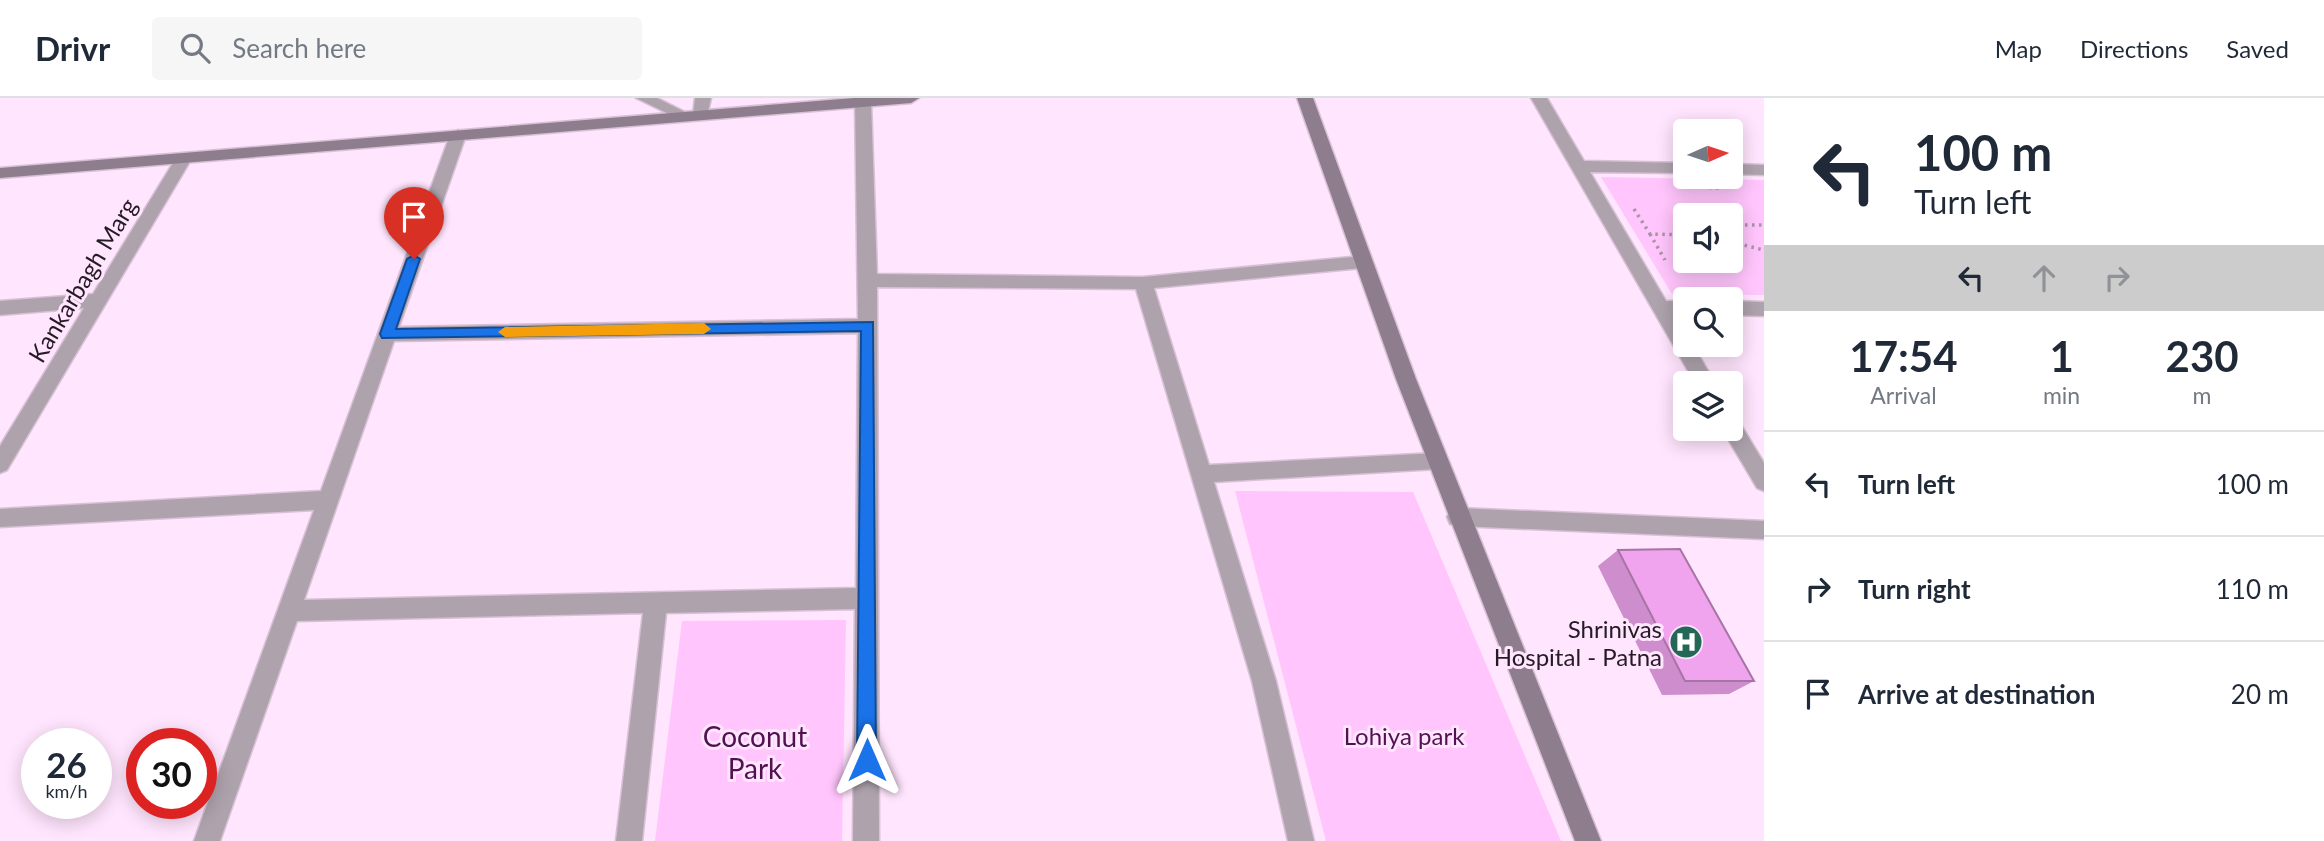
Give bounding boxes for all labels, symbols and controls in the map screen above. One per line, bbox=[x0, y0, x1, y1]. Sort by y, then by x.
search box bbox=[152, 17, 642, 80]
text: Drivr bbox=[35, 28, 110, 68]
icon: search bbox=[176, 29, 214, 67]
text: Search here bbox=[232, 32, 366, 64]
text: Map bbox=[1995, 34, 2042, 63]
text: Directions bbox=[2080, 34, 2188, 63]
text: Saved bbox=[2226, 34, 2289, 63]
north arrow bbox=[1673, 119, 1743, 189]
map controls bbox=[1673, 119, 1743, 441]
text: 100 m bbox=[1914, 123, 2052, 181]
icon: left bbox=[1799, 126, 1890, 217]
text: Turn left bbox=[1914, 182, 2031, 221]
pin bbox=[384, 187, 444, 259]
street label: Kankarbagh Marg bbox=[22, 193, 142, 367]
icon: arrive bbox=[395, 198, 433, 236]
button: sound bbox=[1673, 203, 1743, 273]
icon: left bbox=[1952, 259, 1990, 297]
icon: ahead bbox=[2025, 259, 2063, 297]
icon: right bbox=[2098, 259, 2136, 297]
button: search bbox=[1673, 287, 1743, 357]
text: 17:54 bbox=[1849, 331, 1958, 381]
text: 1 bbox=[2049, 331, 2074, 381]
text: 230 bbox=[2166, 331, 2239, 381]
button: layers bbox=[1673, 371, 1743, 441]
text: Arrival bbox=[1870, 381, 1937, 409]
text: min bbox=[2043, 381, 2080, 409]
text: m bbox=[2193, 381, 2212, 409]
icon: left bbox=[1799, 465, 1837, 503]
text: Turn left bbox=[1858, 468, 1955, 500]
text: 100 m bbox=[2216, 468, 2289, 500]
icon: right bbox=[1799, 570, 1837, 608]
text: Turn right bbox=[1858, 573, 1971, 605]
text: 110 m bbox=[2216, 573, 2289, 605]
place label: Shrinivas Hospital - Patna bbox=[1494, 614, 1662, 671]
hospital icon: Shrinivas Hospital - Patna bbox=[1667, 623, 1705, 661]
icon: arrive bbox=[1799, 675, 1837, 713]
text: Arrive at destination bbox=[1858, 678, 2095, 710]
text: 20 m bbox=[2231, 678, 2289, 710]
park label: Coconut Park bbox=[703, 719, 807, 785]
park label: Lohiya park bbox=[1344, 721, 1465, 750]
position arrow bbox=[830, 723, 904, 797]
speed limit sign: 30 bbox=[126, 728, 217, 819]
text: 26 bbox=[46, 743, 87, 785]
text: km/h bbox=[45, 780, 88, 802]

